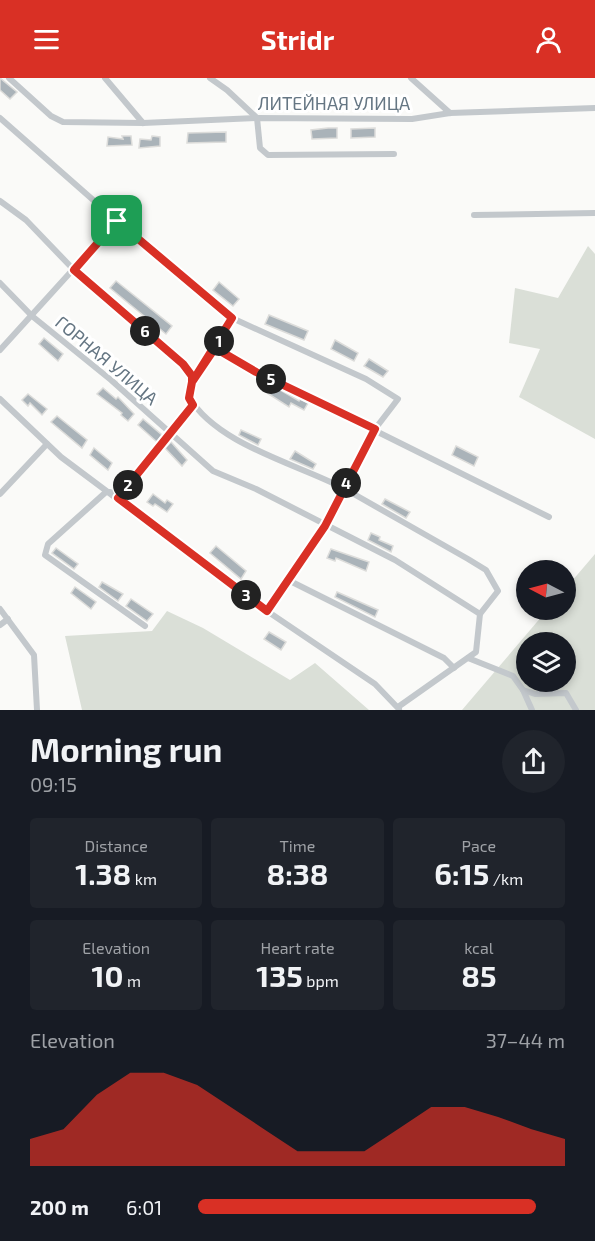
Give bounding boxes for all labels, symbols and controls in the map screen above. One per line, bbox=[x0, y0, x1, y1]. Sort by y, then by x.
icon: menu bbox=[30, 23, 63, 56]
text: Stridr bbox=[261, 23, 334, 55]
icon: person bbox=[532, 23, 565, 56]
street label: ЛИТЕЙНАЯ УЛИЦА bbox=[258, 92, 411, 114]
pin bbox=[91, 195, 142, 246]
icon: arrive bbox=[100, 204, 133, 237]
street label: ГОРНАЯ УЛИЦА bbox=[51, 311, 163, 410]
pin: 6 bbox=[130, 316, 160, 346]
text: 6 bbox=[140, 321, 150, 340]
pin: 1 bbox=[204, 326, 234, 356]
text: 1 bbox=[216, 331, 222, 350]
pin: 5 bbox=[256, 364, 286, 394]
text: 5 bbox=[267, 369, 275, 388]
pin: 4 bbox=[331, 468, 361, 498]
pin: 2 bbox=[113, 470, 143, 500]
text: 4 bbox=[341, 473, 351, 492]
text: 2 bbox=[123, 475, 133, 494]
north arrow bbox=[516, 560, 576, 620]
map controls bbox=[516, 560, 576, 692]
pin: 3 bbox=[231, 580, 261, 610]
text: 3 bbox=[241, 585, 251, 604]
button: layers bbox=[516, 632, 576, 692]
text: Morning run bbox=[30, 729, 222, 769]
button: share bbox=[502, 730, 565, 793]
text: 09:15 bbox=[30, 772, 77, 796]
text: Distance bbox=[85, 836, 148, 855]
text: Time bbox=[280, 836, 315, 855]
text: Pace bbox=[462, 836, 496, 855]
text: 1.38 bbox=[75, 855, 131, 891]
text: 8:38 bbox=[266, 855, 329, 891]
text: 6:15 bbox=[434, 855, 489, 891]
text: km bbox=[131, 869, 157, 888]
text: /km bbox=[489, 869, 523, 888]
text: Elevation bbox=[82, 938, 150, 957]
text: Heart rate bbox=[260, 938, 335, 957]
text: kcal bbox=[464, 938, 493, 957]
text: 10 bbox=[91, 957, 123, 993]
text: 135 bbox=[256, 957, 303, 993]
text: 85 bbox=[461, 957, 496, 993]
text: m bbox=[123, 971, 141, 990]
text: bpm bbox=[303, 971, 339, 990]
text: Elevation bbox=[30, 1028, 115, 1052]
text: 37–44 m bbox=[486, 1028, 565, 1052]
text: 200 m bbox=[30, 1195, 89, 1219]
text: 6:01 bbox=[126, 1195, 162, 1219]

